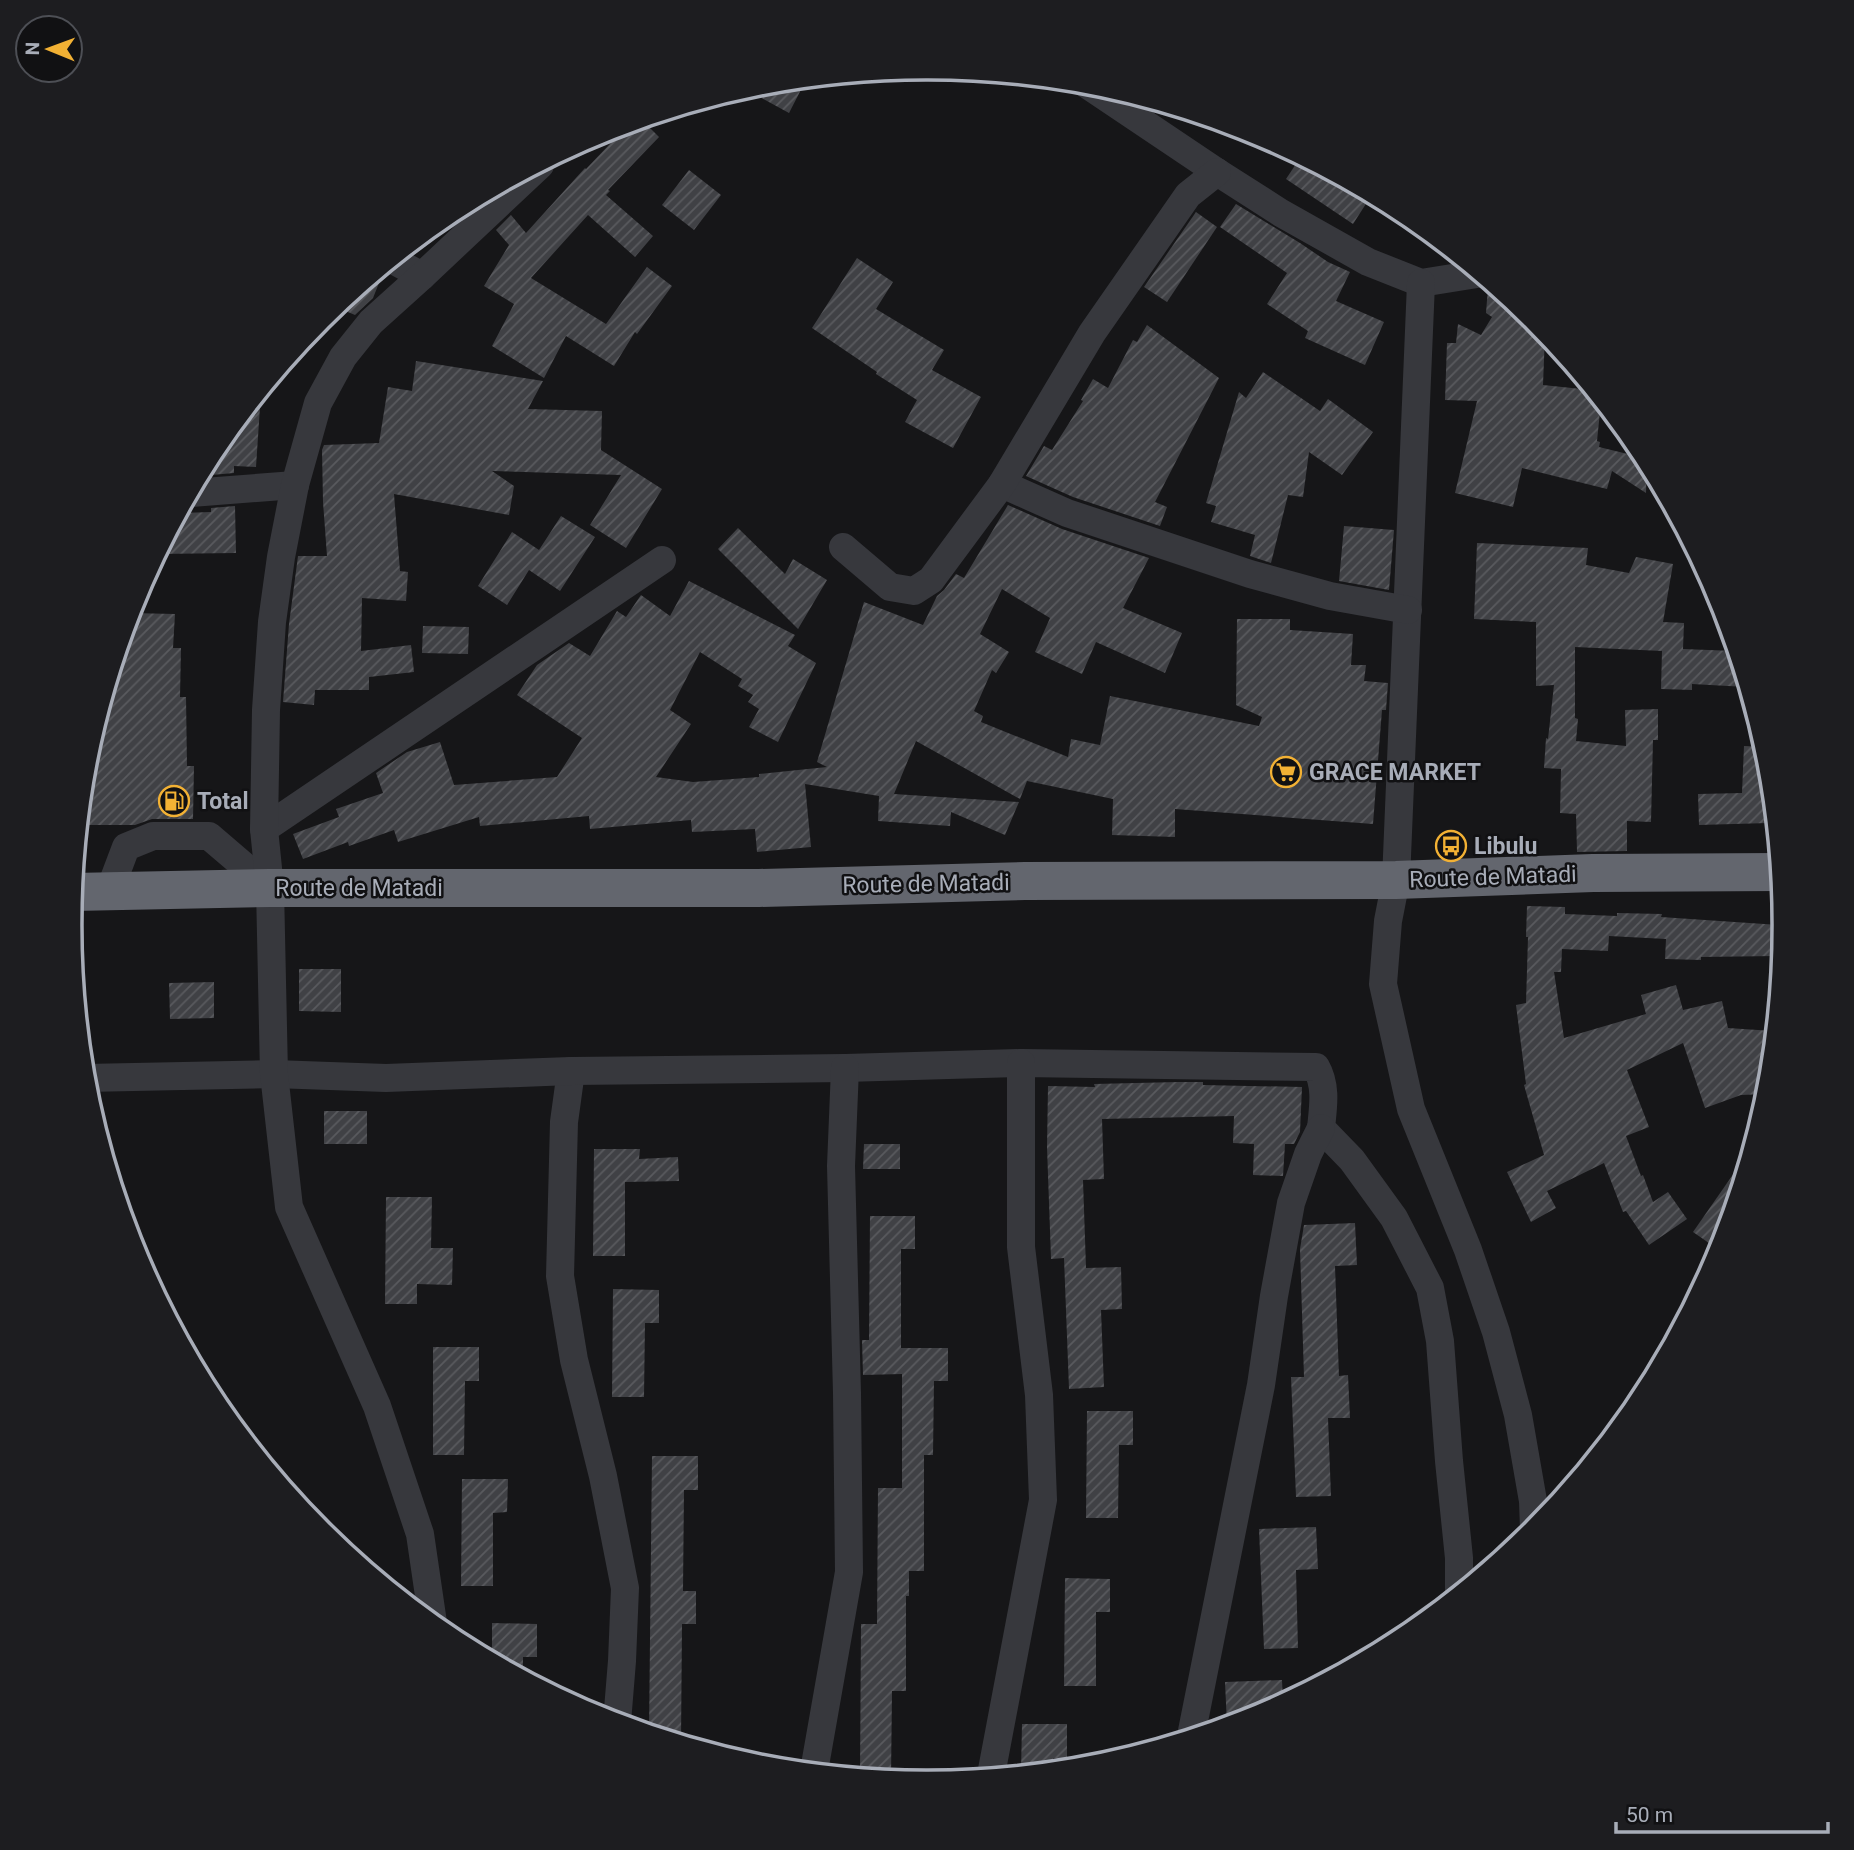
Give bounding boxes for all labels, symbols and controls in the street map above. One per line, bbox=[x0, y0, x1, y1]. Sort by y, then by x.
north arrow bbox=[14, 14, 84, 84]
text: N bbox=[21, 42, 44, 56]
supermarket icon: GRACE MARKET bbox=[1269, 755, 1303, 789]
place label: GRACE MARKET bbox=[1309, 759, 1481, 786]
fuel station icon: Total bbox=[157, 784, 191, 818]
place label: Total bbox=[197, 788, 248, 815]
bus stop icon: Libulu bbox=[1434, 829, 1468, 863]
place label: Libulu bbox=[1474, 833, 1537, 860]
street label: Route de Matadi bbox=[1409, 861, 1577, 893]
street label: Route de Matadi bbox=[842, 869, 1010, 899]
street label: Route de Matadi bbox=[275, 875, 443, 902]
scale bar bbox=[1616, 1790, 1828, 1834]
text: 50 m bbox=[1626, 1803, 1673, 1827]

